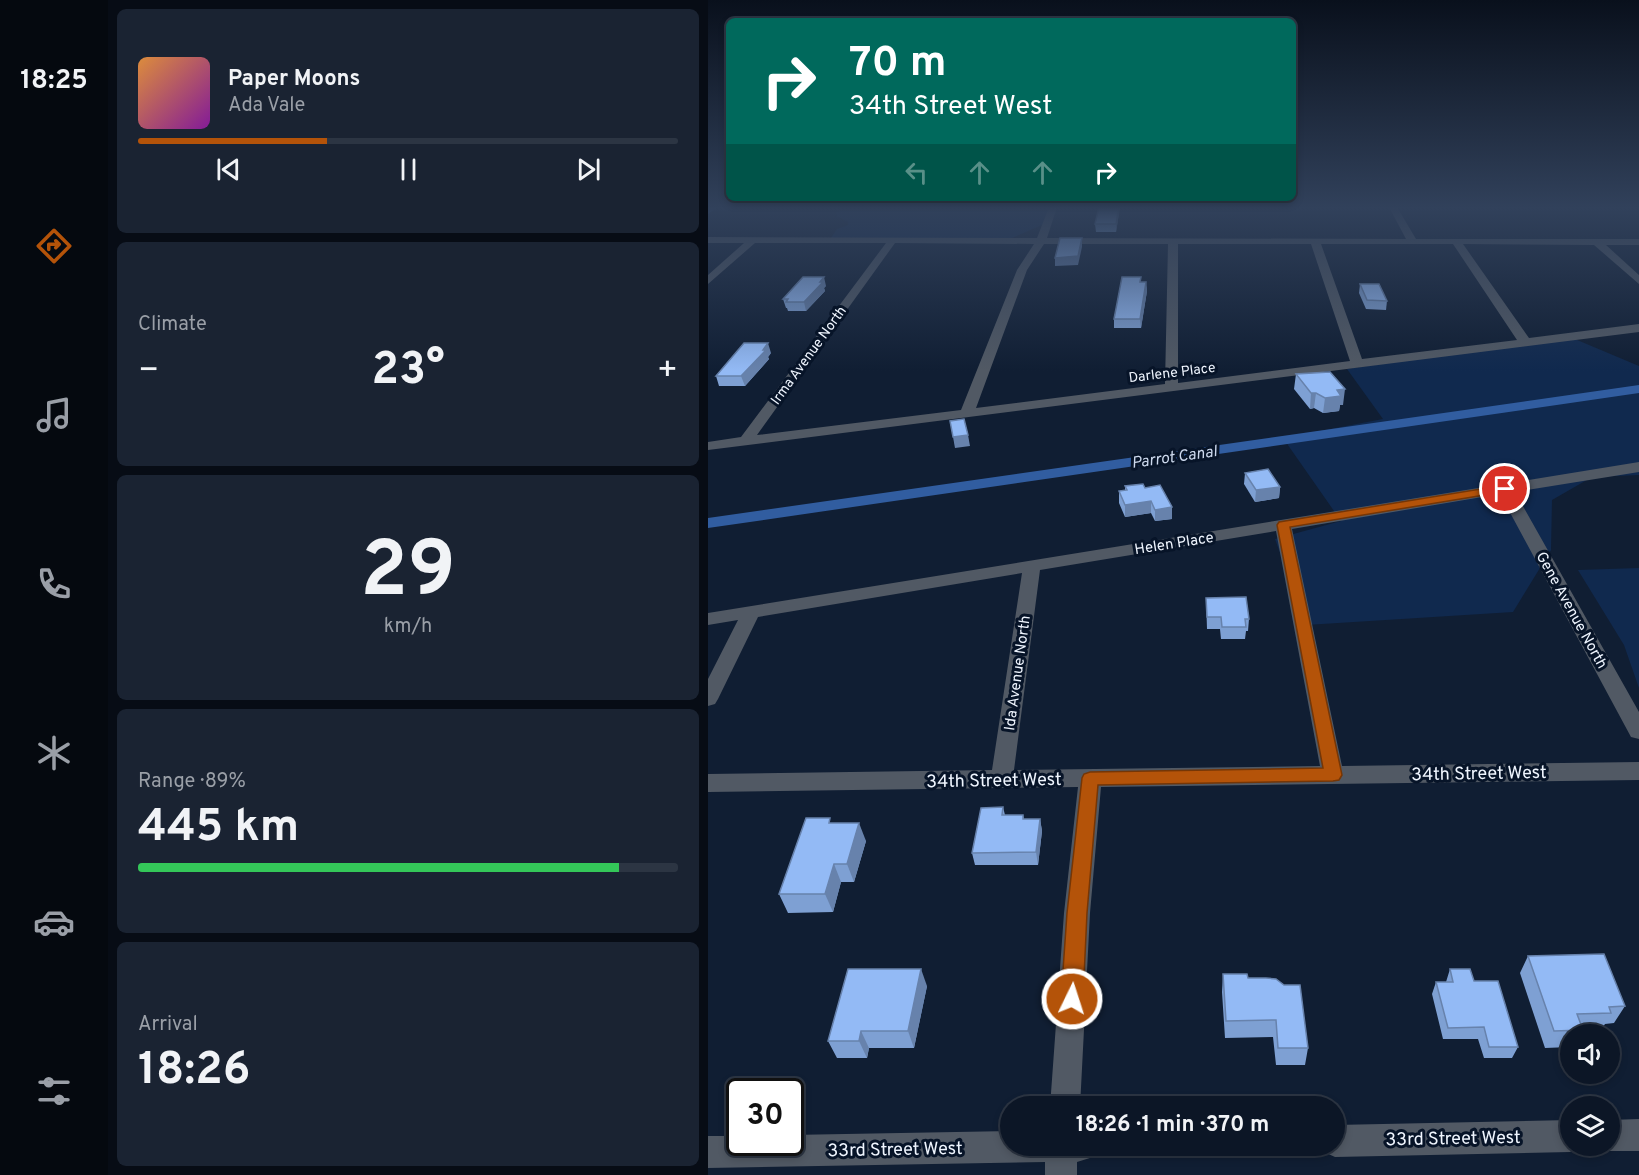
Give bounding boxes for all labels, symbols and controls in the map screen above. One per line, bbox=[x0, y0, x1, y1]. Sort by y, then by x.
text: 70 m bbox=[849, 38, 947, 91]
icon: right bbox=[750, 42, 828, 120]
text: 18:25 bbox=[20, 64, 88, 98]
text: Paper Moons bbox=[228, 66, 360, 93]
text: 34th Street West bbox=[849, 90, 1052, 124]
text: Ada Vale bbox=[228, 93, 305, 119]
icon: previous bbox=[212, 153, 245, 186]
icon: pause bbox=[392, 153, 425, 186]
icon: next bbox=[572, 153, 605, 186]
icon: left bbox=[900, 156, 933, 189]
icon: ahead bbox=[963, 156, 996, 189]
icon: ahead bbox=[1026, 156, 1059, 189]
icon: right bbox=[1089, 156, 1122, 189]
icon: directions bbox=[33, 225, 75, 267]
street label: Irma Avenue North bbox=[768, 303, 851, 408]
text: Climate bbox=[138, 312, 207, 338]
text: 23° bbox=[371, 343, 445, 400]
text: − bbox=[138, 351, 159, 393]
text: + bbox=[657, 351, 678, 393]
street label: Darlene Place bbox=[1128, 360, 1216, 387]
icon: music bbox=[33, 394, 75, 436]
water label: Parrot Canal bbox=[1130, 442, 1219, 474]
pin bbox=[1479, 463, 1530, 514]
icon: arrive bbox=[1488, 472, 1521, 505]
text: 29 bbox=[360, 525, 456, 624]
street label: Helen Place bbox=[1133, 529, 1215, 560]
street label: Gene Avenue North bbox=[1531, 549, 1611, 672]
icon: phone bbox=[33, 563, 75, 605]
text: km/h bbox=[384, 614, 432, 640]
street label: Ida Avenue North bbox=[1001, 614, 1036, 732]
icon: climate bbox=[33, 732, 75, 774]
street label: 34th Street West bbox=[1411, 762, 1547, 787]
text: Range · 89% bbox=[138, 769, 246, 795]
street label: 34th Street West bbox=[926, 769, 1062, 794]
text: 445 km bbox=[138, 800, 299, 857]
icon: car bbox=[33, 901, 75, 943]
position arrow bbox=[1040, 967, 1104, 1031]
text: Arrival bbox=[138, 1012, 198, 1038]
map controls bbox=[1560, 1024, 1620, 1156]
button: sound bbox=[1560, 1024, 1620, 1084]
text: 18:26 bbox=[138, 1043, 250, 1100]
icon: filters bbox=[33, 1070, 75, 1112]
speed limit sign: 30 bbox=[726, 1078, 804, 1156]
button: layers bbox=[1560, 1096, 1620, 1156]
text: 18:26 · 1 min · 370 m bbox=[1076, 1112, 1269, 1139]
street label: 33rd Street West bbox=[1385, 1127, 1521, 1152]
street label: 33rd Street West bbox=[827, 1138, 963, 1163]

